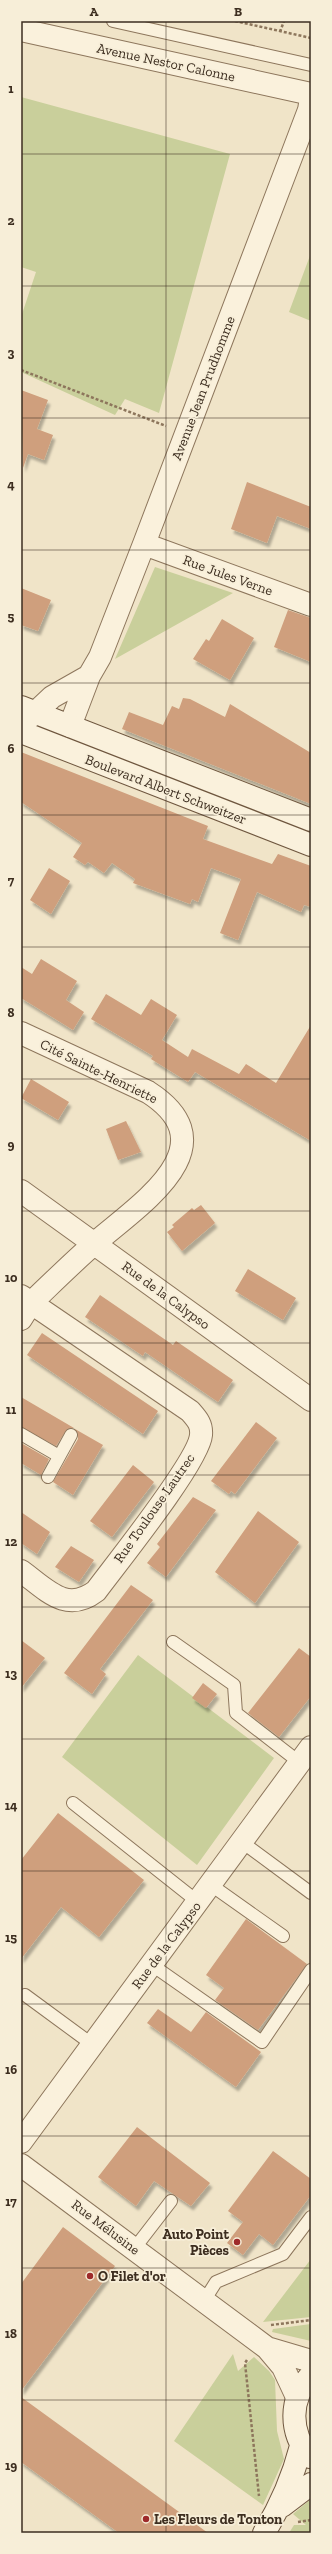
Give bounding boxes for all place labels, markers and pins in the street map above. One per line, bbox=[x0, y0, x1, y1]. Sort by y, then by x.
place label: Auto Point Pièces bbox=[162, 2226, 230, 2259]
marker: Auto Point Pièces bbox=[232, 2237, 242, 2247]
place label: O Filet d'or bbox=[98, 2268, 166, 2285]
marker: O Filet d'or bbox=[85, 2271, 95, 2281]
place label: Les Fleurs de Tonton bbox=[154, 2511, 283, 2528]
marker: Les Fleurs de Tonton bbox=[141, 2514, 151, 2524]

